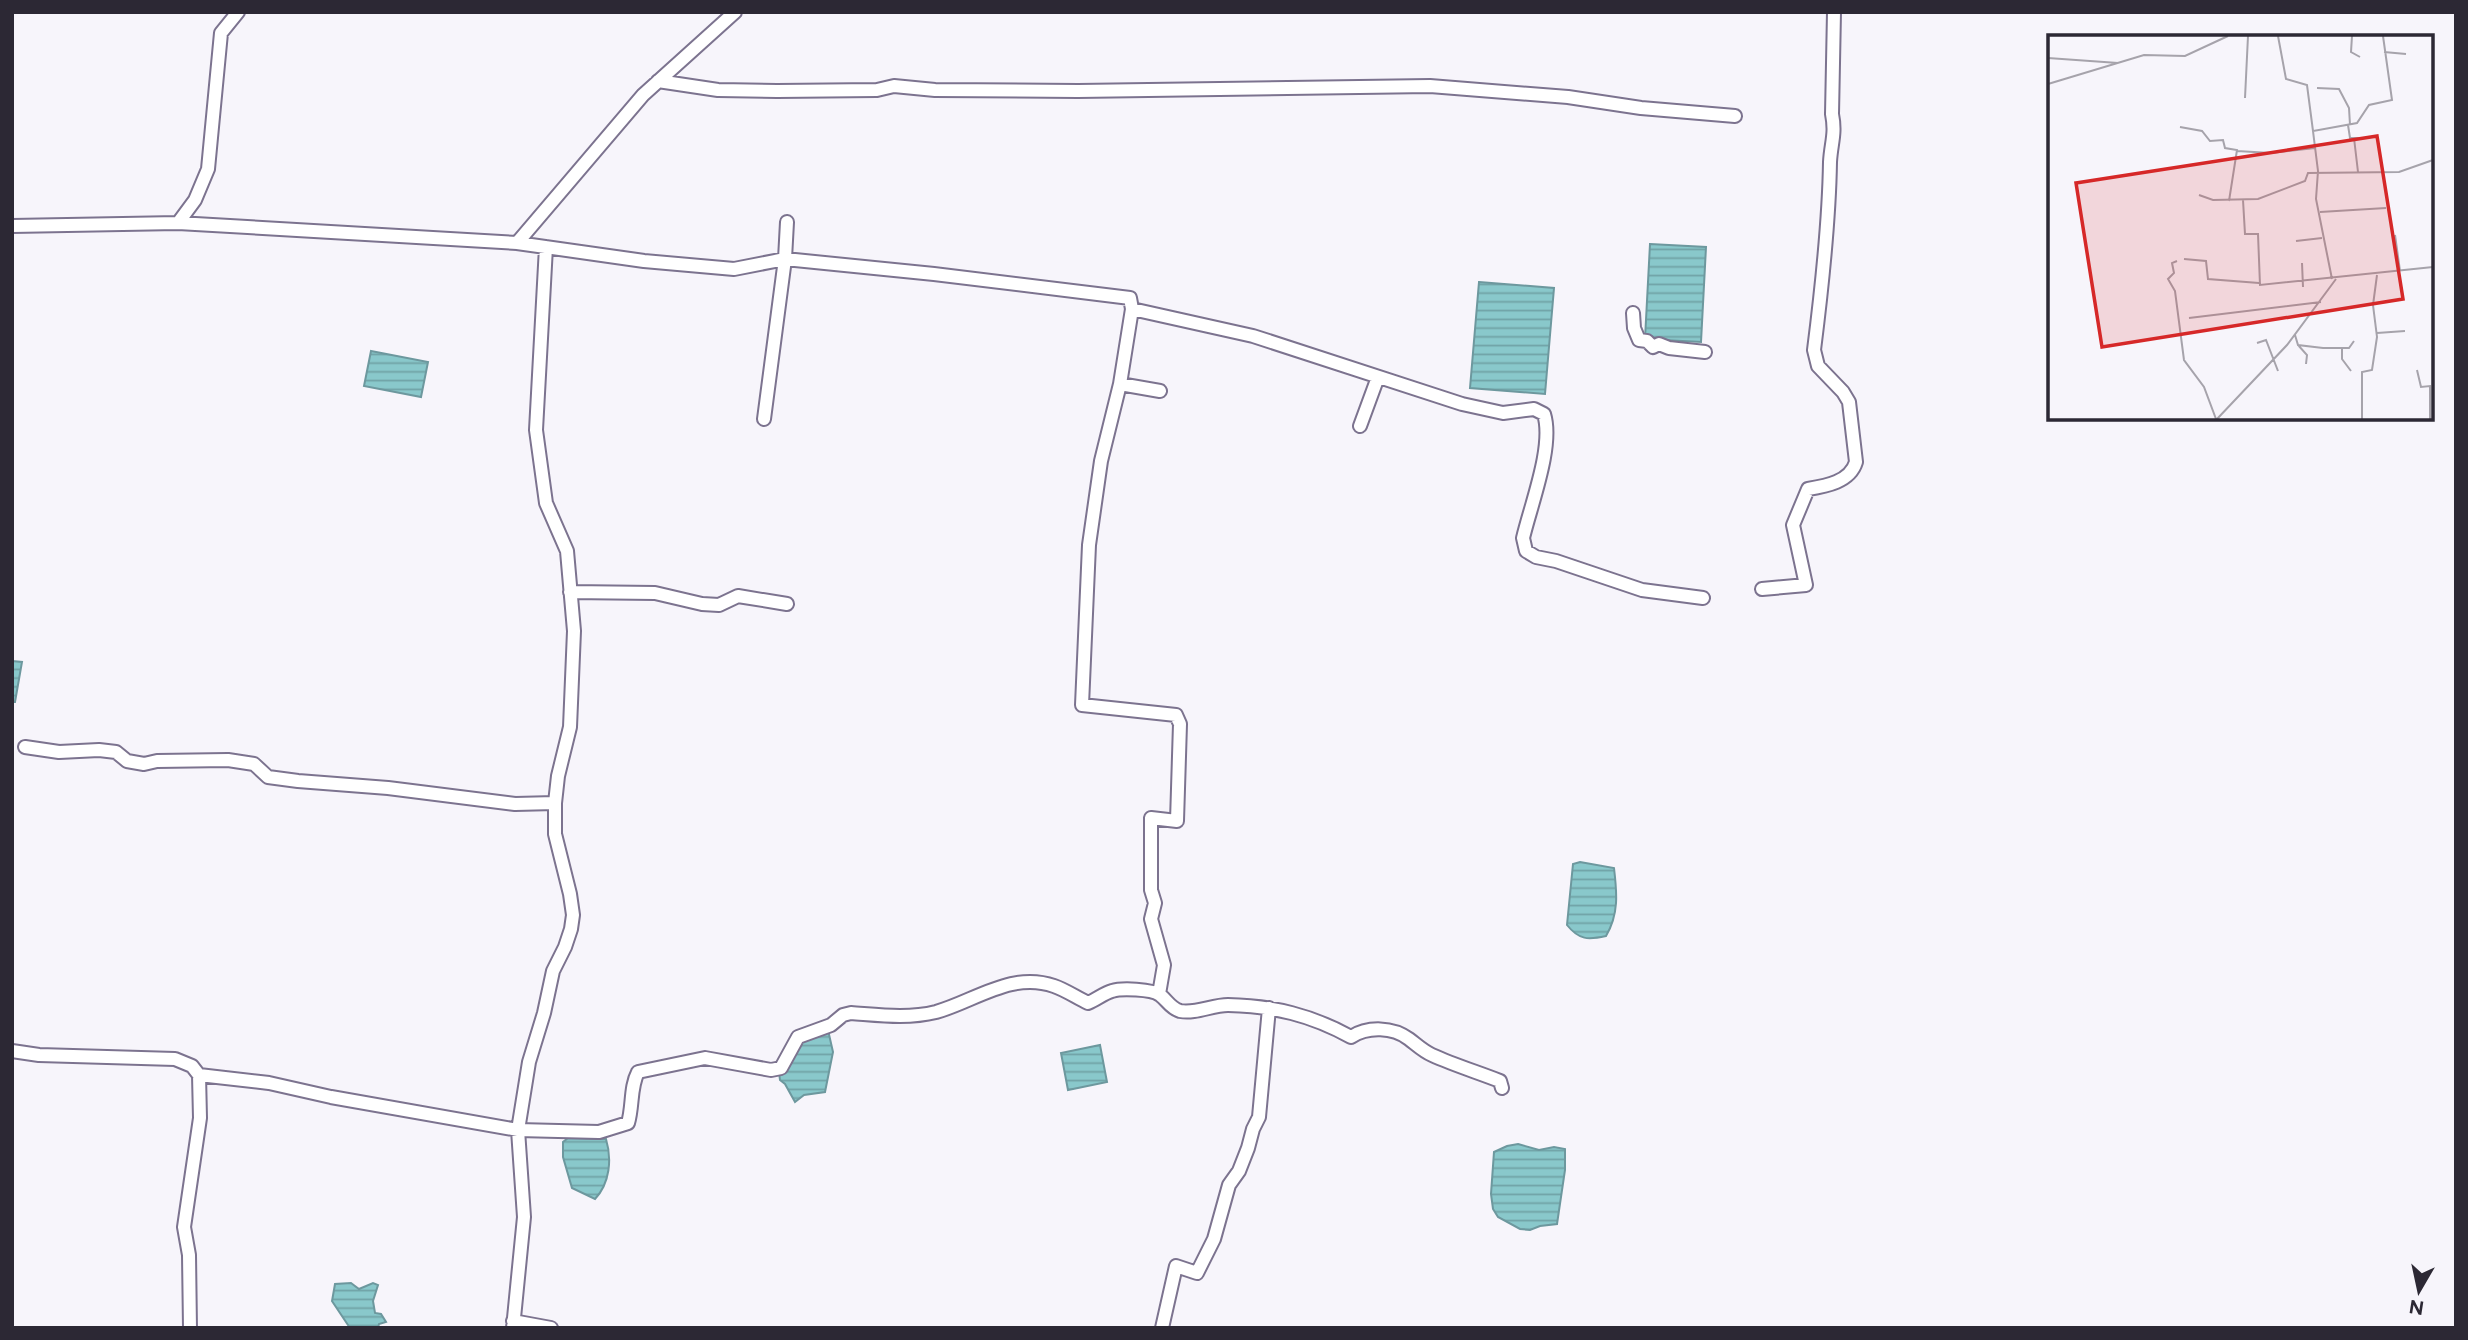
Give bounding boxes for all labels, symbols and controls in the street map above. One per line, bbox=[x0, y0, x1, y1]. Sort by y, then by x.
inset map bbox=[2048, 35, 2433, 420]
north arrow bbox=[2384, 1256, 2454, 1326]
text: N bbox=[2407, 1295, 2425, 1320]

